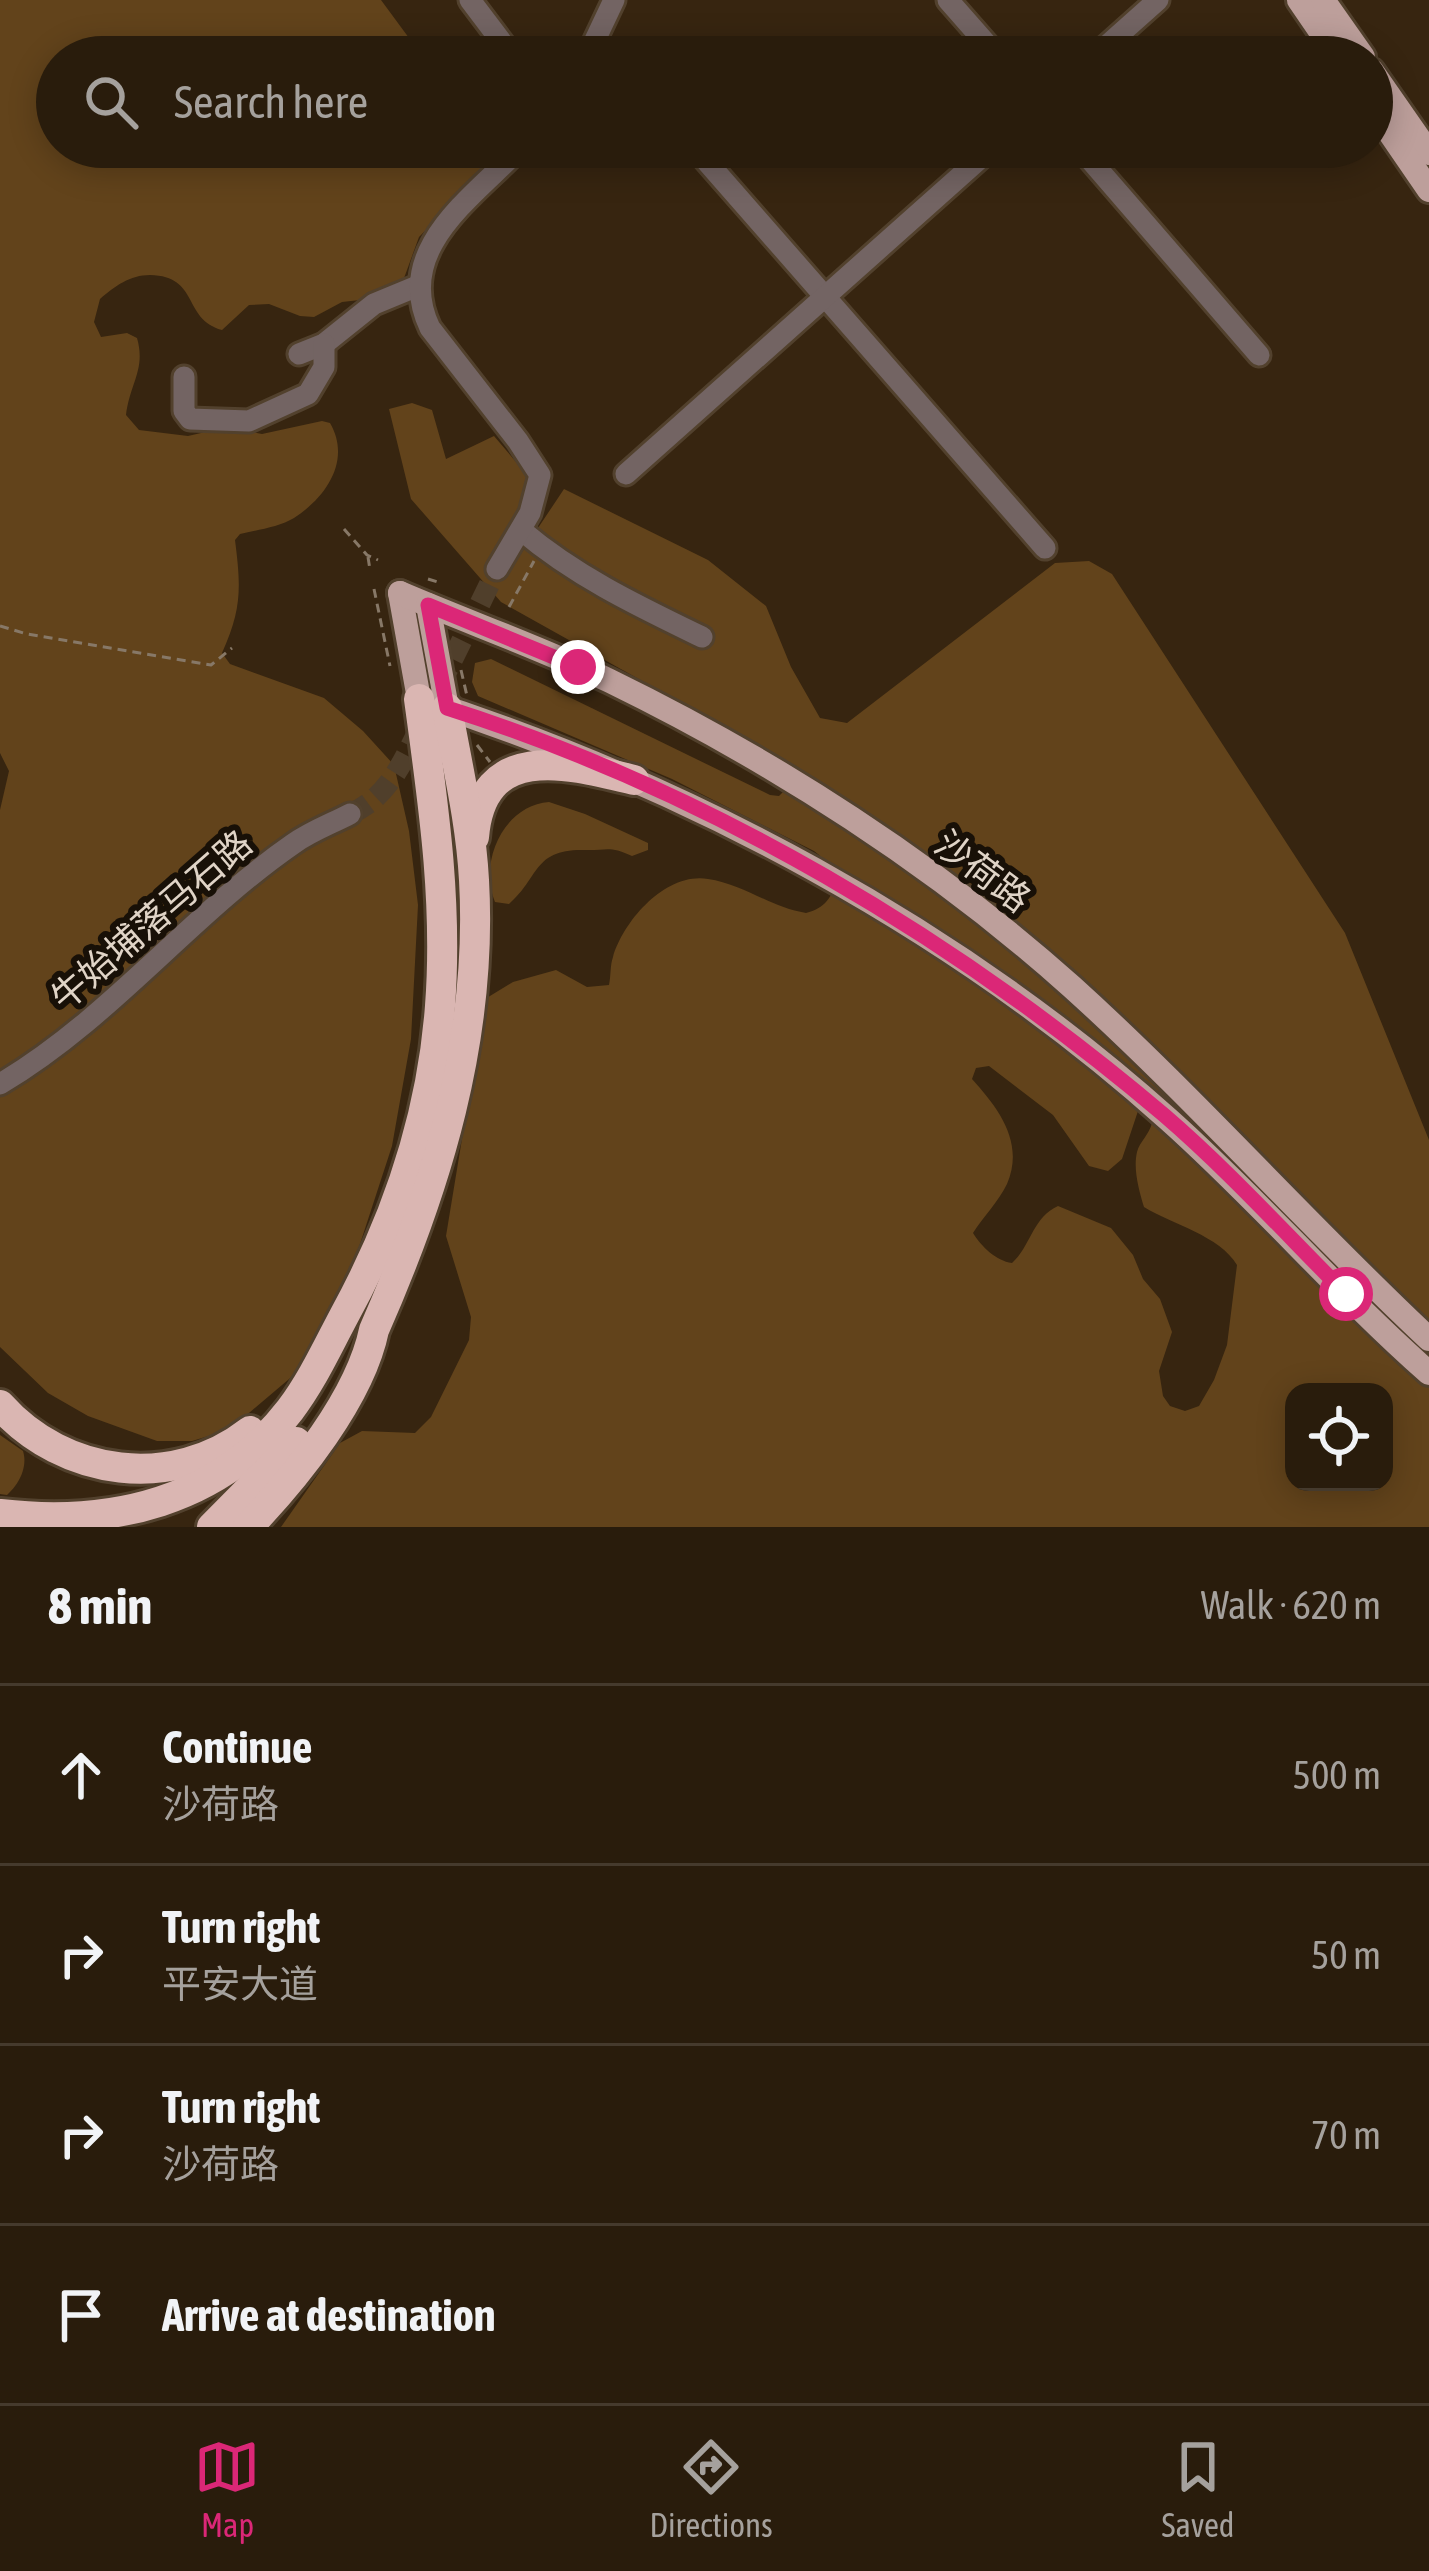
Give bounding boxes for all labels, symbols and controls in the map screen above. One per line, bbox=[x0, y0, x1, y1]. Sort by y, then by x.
search box bbox=[36, 36, 1393, 168]
icon: search bbox=[78, 69, 144, 135]
text: Search here bbox=[174, 76, 368, 128]
route end bbox=[551, 640, 605, 694]
street label: 牛始埔落马石路 bbox=[42, 821, 260, 1019]
street label: 沙荷路 bbox=[927, 822, 1039, 920]
route start bbox=[1319, 1267, 1373, 1321]
map controls bbox=[1285, 1383, 1393, 1491]
button: locate bbox=[1285, 1383, 1393, 1491]
text: 8 min bbox=[48, 1576, 152, 1635]
text: Walk · 620 m bbox=[1201, 1583, 1381, 1627]
text: Continue bbox=[162, 1721, 313, 1773]
icon: ahead bbox=[48, 1742, 114, 1808]
text: 500 m bbox=[1293, 1753, 1381, 1797]
text: 沙荷路 bbox=[162, 1782, 279, 1826]
text: Turn right bbox=[162, 1901, 320, 1953]
icon: right bbox=[48, 1922, 114, 1988]
text: 50 m bbox=[1311, 1933, 1381, 1977]
text: 平安大道 bbox=[162, 1962, 318, 2006]
text: Turn right bbox=[162, 2081, 320, 2133]
icon: right bbox=[48, 2102, 114, 2168]
text: 70 m bbox=[1311, 2113, 1381, 2157]
text: 沙荷路 bbox=[162, 2142, 279, 2186]
icon: arrive bbox=[48, 2282, 114, 2348]
text: Arrive at destination bbox=[162, 2289, 496, 2341]
tab: Map bbox=[194, 2434, 260, 2544]
tab: Directions bbox=[649, 2434, 773, 2544]
tab: Saved bbox=[1162, 2434, 1234, 2544]

